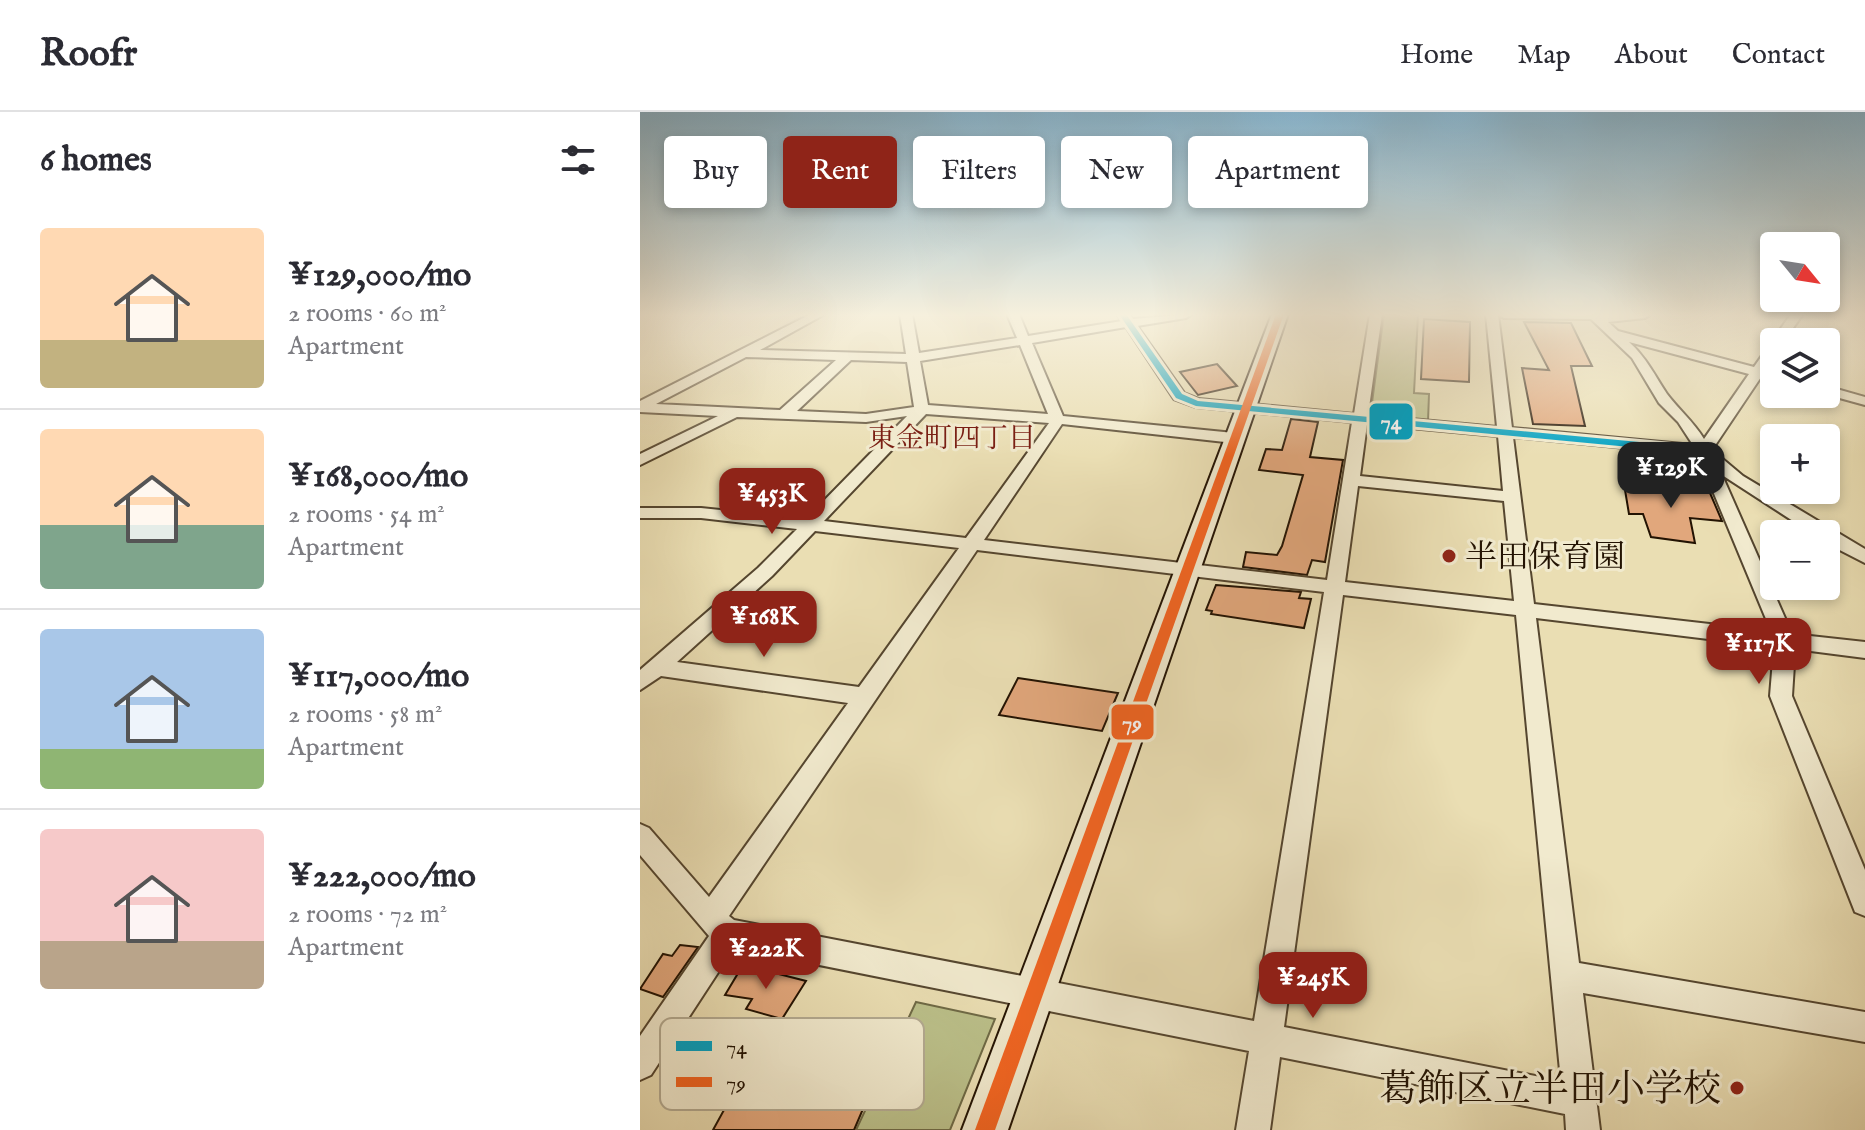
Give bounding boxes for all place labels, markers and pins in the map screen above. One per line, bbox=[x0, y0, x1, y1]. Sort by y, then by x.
pin: ¥129K bbox=[1615, 442, 1727, 510]
pin: ¥453K bbox=[716, 468, 828, 536]
place label: 半田保育園 bbox=[1465, 538, 1625, 579]
marker: 半田保育園 bbox=[1440, 547, 1458, 565]
pin: ¥168K bbox=[708, 591, 820, 659]
pin: ¥117K bbox=[1703, 618, 1815, 686]
pin: ¥222K bbox=[710, 923, 822, 991]
pin: ¥245K bbox=[1257, 952, 1369, 1020]
place label: 葛飾区立半田小学校 bbox=[1379, 1067, 1721, 1115]
marker: 葛飾区立半田小学校 bbox=[1728, 1079, 1746, 1097]

